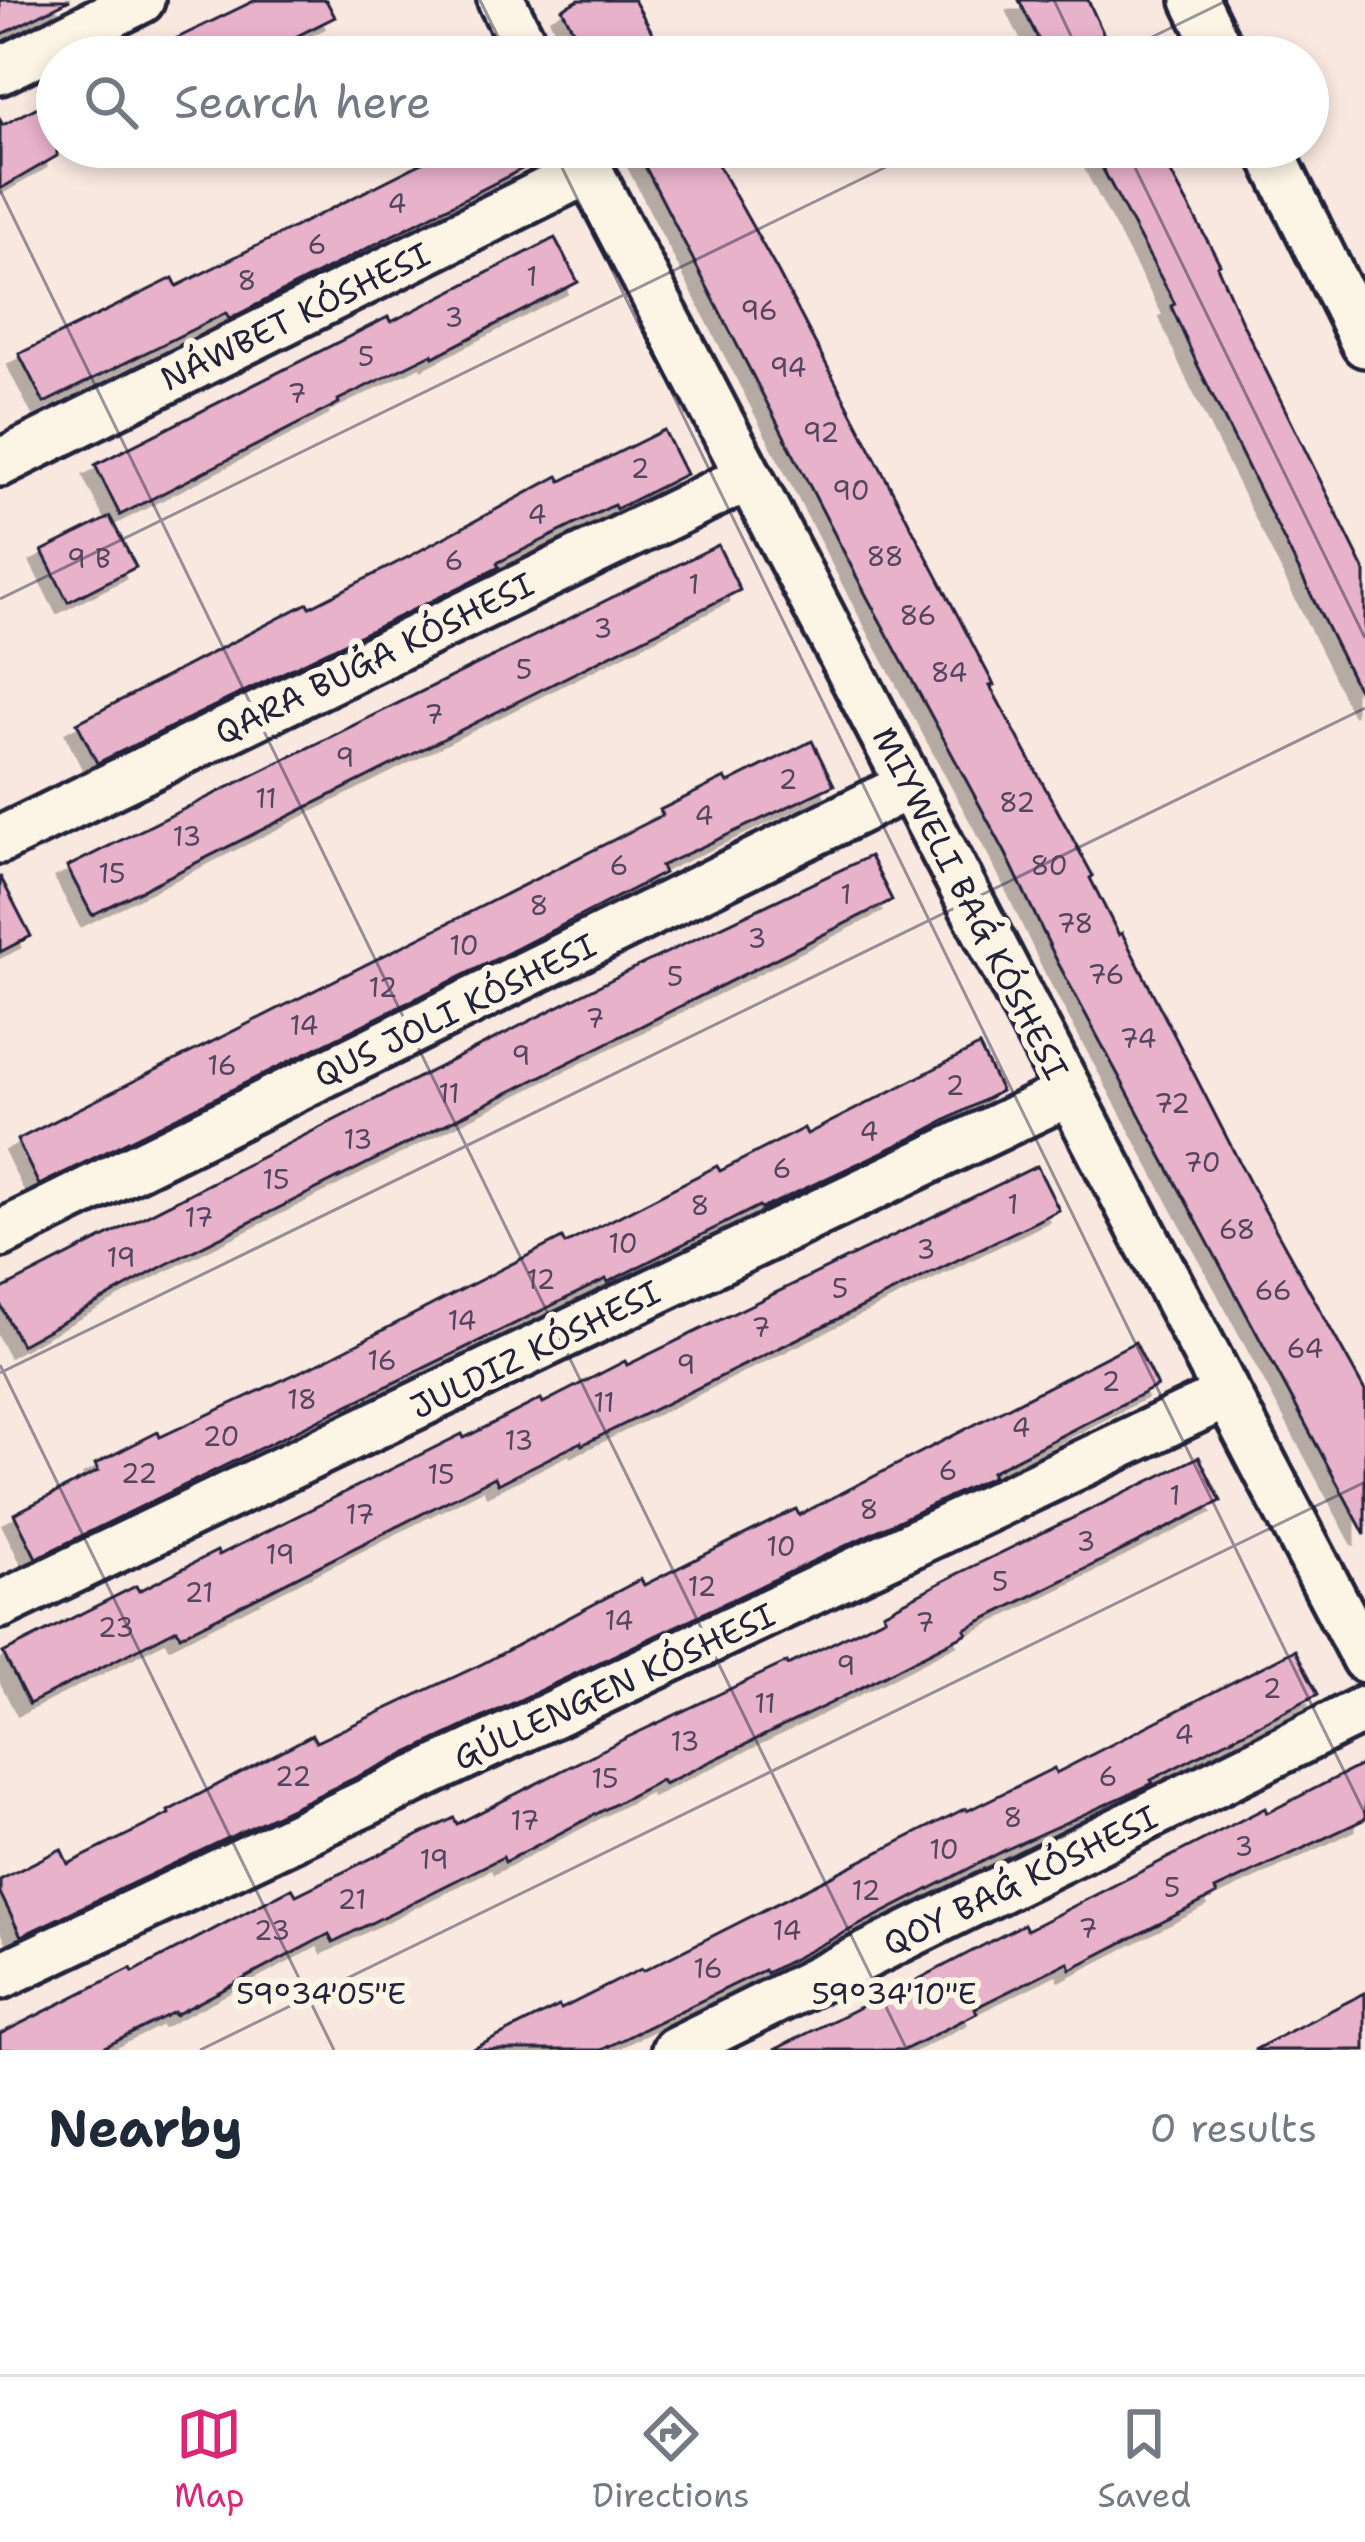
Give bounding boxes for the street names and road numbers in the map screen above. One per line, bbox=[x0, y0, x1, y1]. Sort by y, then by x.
street label: NÁWBET KÓSHESI bbox=[153, 232, 438, 401]
street label: QARA BUǴA KÓSHESI bbox=[207, 562, 541, 755]
street label: MIYWELI BAǴ KÓSHESI bbox=[862, 719, 1079, 1087]
street label: QUS JOLI KÓSHESI bbox=[307, 923, 604, 1098]
street label: JULDIZ KÓSHESI bbox=[403, 1269, 668, 1429]
street label: GÚLLENGEN KÓSHESI bbox=[446, 1592, 782, 1781]
street label: QOY BAǴ KÓSHESI bbox=[876, 1794, 1165, 1966]

